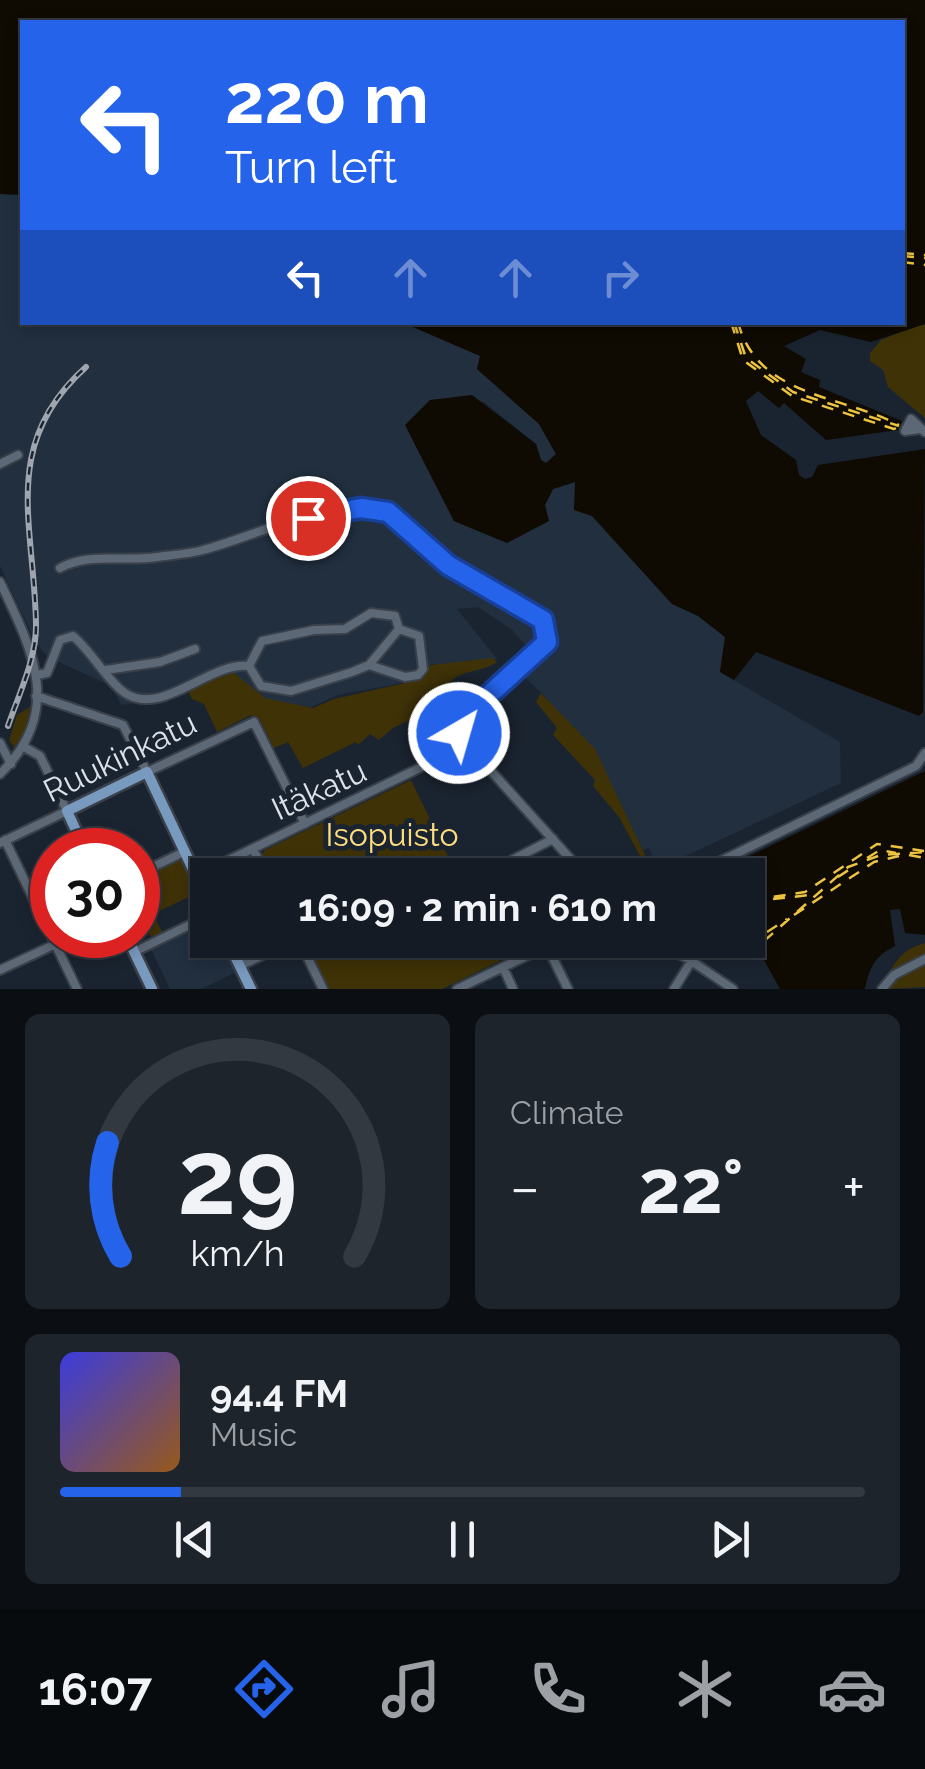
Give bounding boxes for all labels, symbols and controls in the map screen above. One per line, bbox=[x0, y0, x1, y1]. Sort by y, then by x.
text: 220 m bbox=[225, 57, 429, 139]
icon: left bbox=[60, 60, 190, 190]
text: Turn left bbox=[225, 141, 397, 194]
icon: left bbox=[278, 250, 333, 305]
icon: ahead bbox=[383, 250, 438, 305]
icon: ahead bbox=[488, 250, 543, 305]
icon: right bbox=[593, 250, 648, 305]
pin bbox=[266, 476, 351, 561]
icon: arrive bbox=[281, 491, 336, 546]
position arrow bbox=[407, 681, 511, 785]
street label: Ruukinkatu bbox=[37, 704, 202, 809]
street label: Itäkatu bbox=[266, 752, 372, 827]
park label: Isopuisto bbox=[326, 816, 458, 853]
speed limit sign: 30 bbox=[30, 828, 160, 958]
text: 16:09 · 2 min · 610 m bbox=[298, 885, 657, 930]
text: Climate bbox=[510, 1094, 624, 1131]
text: 29 bbox=[178, 1116, 297, 1238]
text: 22° bbox=[638, 1142, 744, 1231]
text: − bbox=[510, 1155, 540, 1220]
text: + bbox=[842, 1155, 865, 1220]
text: km/h bbox=[190, 1232, 285, 1274]
text: 94.4 FM bbox=[210, 1371, 348, 1416]
text: Music bbox=[210, 1416, 297, 1453]
icon: previous bbox=[167, 1512, 222, 1567]
icon: pause bbox=[435, 1512, 490, 1567]
icon: next bbox=[703, 1512, 758, 1567]
icon: directions bbox=[229, 1654, 299, 1724]
icon: music bbox=[376, 1654, 446, 1724]
icon: phone bbox=[523, 1654, 593, 1724]
icon: climate bbox=[670, 1654, 740, 1724]
icon: car bbox=[817, 1654, 887, 1724]
text: 16:07 bbox=[38, 1663, 152, 1716]

